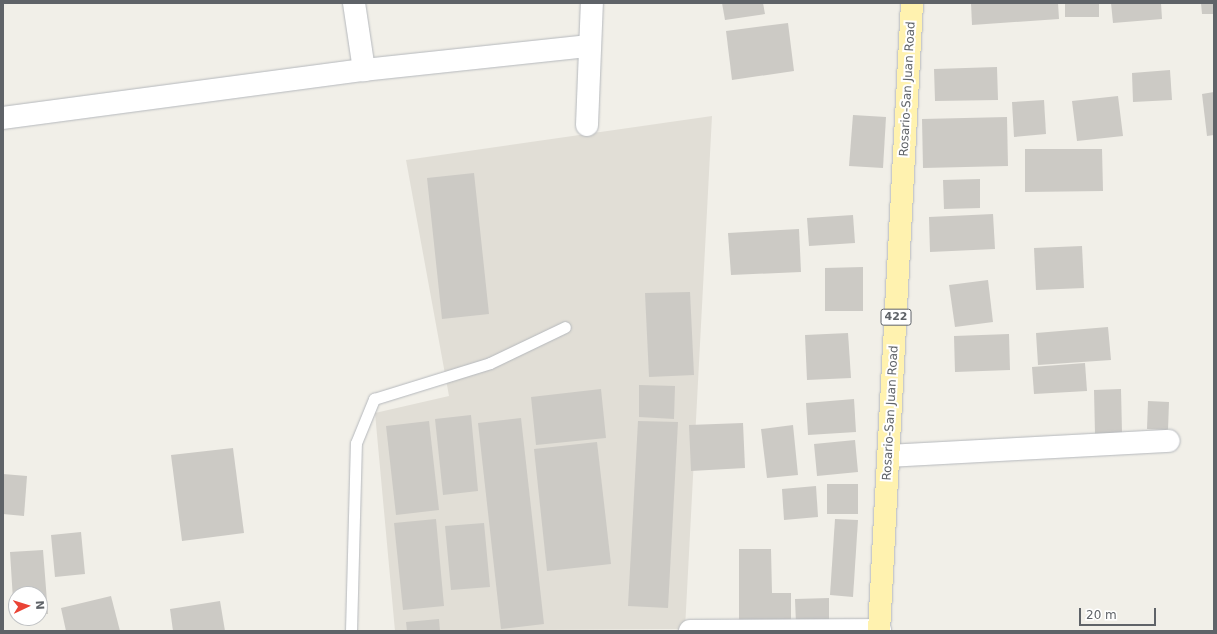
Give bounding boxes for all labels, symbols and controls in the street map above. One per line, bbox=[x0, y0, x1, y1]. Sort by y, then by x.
street label: Rosario-San Juan Road bbox=[897, 21, 919, 157]
road number: 422 bbox=[880, 308, 912, 326]
street label: Rosario-San Juan Road bbox=[880, 345, 902, 481]
north arrow bbox=[8, 586, 48, 626]
text: N bbox=[33, 600, 46, 610]
scale bar bbox=[1081, 600, 1158, 626]
text: 20 m bbox=[1086, 608, 1117, 622]

